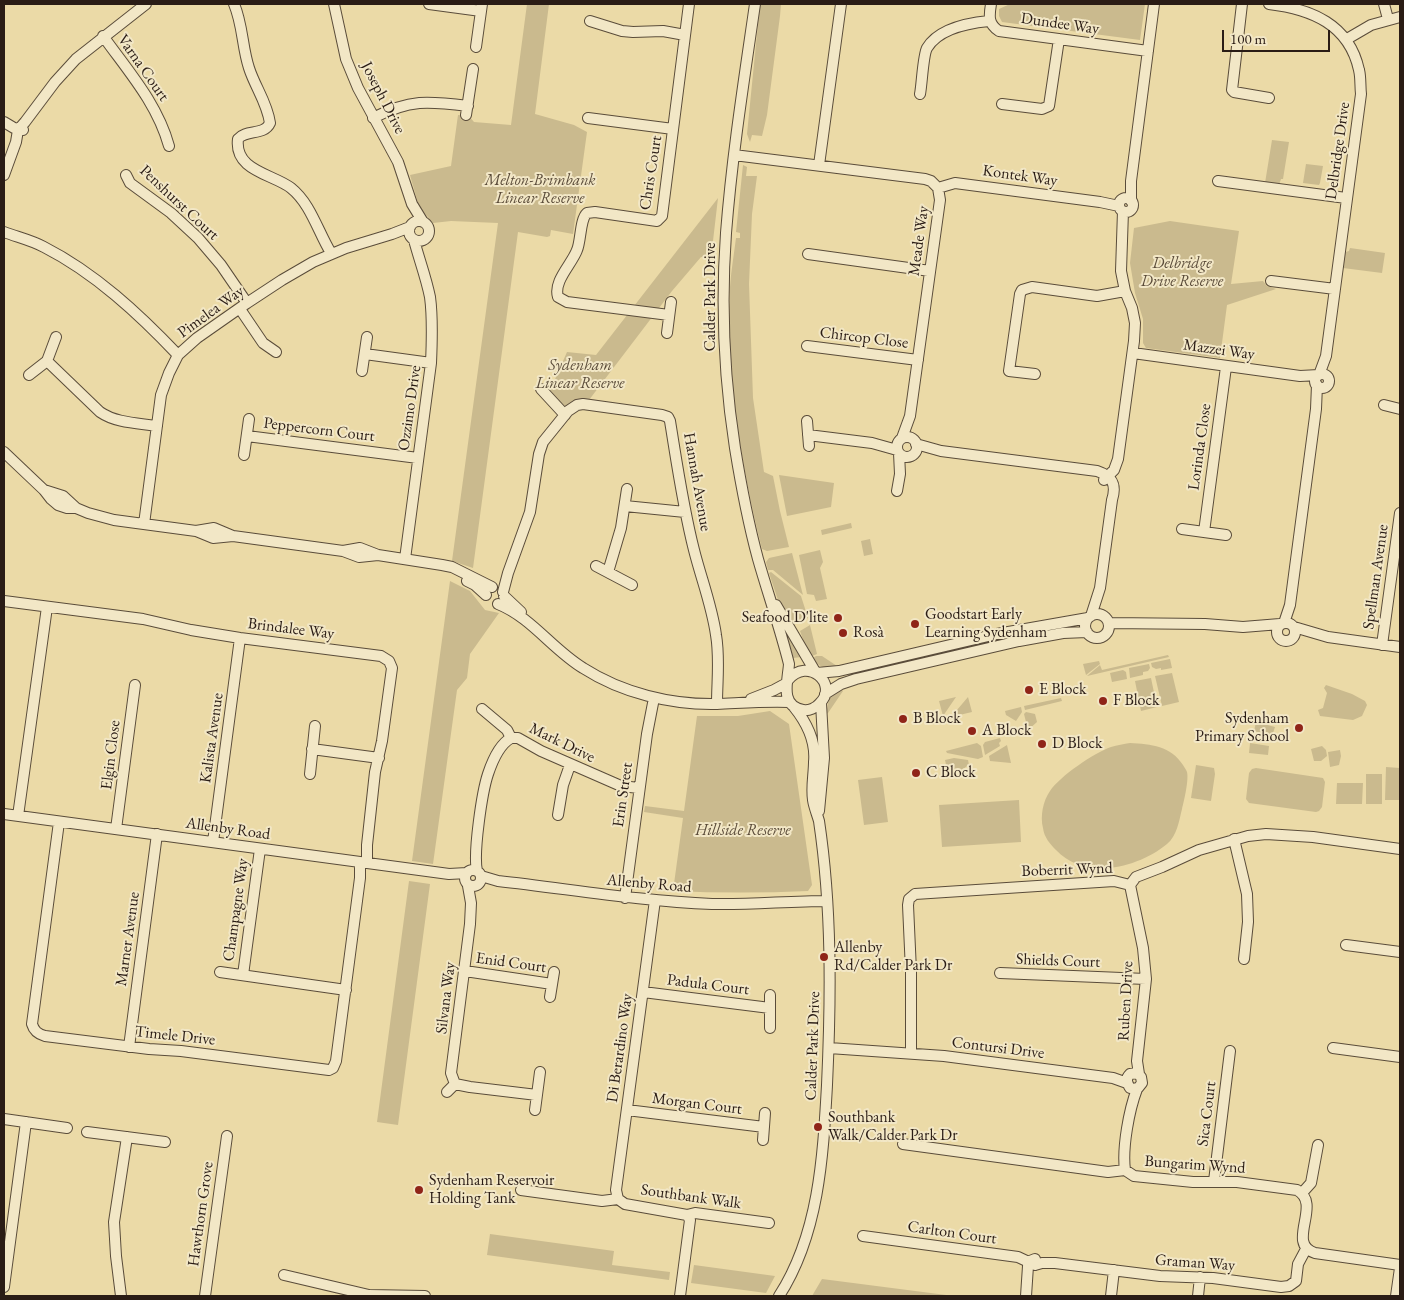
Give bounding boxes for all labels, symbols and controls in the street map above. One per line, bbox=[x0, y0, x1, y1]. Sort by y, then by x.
street label: Dundee Way bbox=[1020, 9, 1100, 39]
scale bar bbox=[1224, 20, 1332, 52]
text: 100 m bbox=[1230, 29, 1266, 48]
street label: Varna Court bbox=[113, 31, 173, 105]
street label: Joseph Drive bbox=[357, 59, 409, 137]
street label: Delbridge Drive bbox=[1322, 101, 1354, 201]
street label: Chris Court bbox=[636, 134, 666, 212]
street label: Penshurst Court bbox=[135, 161, 223, 245]
street label: Kontek Way bbox=[981, 161, 1059, 191]
park label: Melton-Brimbank Linear Reserve bbox=[484, 171, 596, 209]
street label: Meade Way bbox=[905, 205, 933, 277]
street label: Calder Park Drive bbox=[701, 242, 721, 352]
park label: Delbridge Drive Reserve bbox=[1141, 254, 1223, 292]
street label: Pimelea Way bbox=[174, 281, 248, 343]
street label: Chircop Close bbox=[819, 323, 909, 353]
street label: Mazzei Way bbox=[1182, 335, 1256, 365]
park label: Sydenham Linear Reserve bbox=[536, 356, 624, 394]
street label: Ozzimo Drive bbox=[395, 364, 425, 452]
street label: Lorinda Close bbox=[1184, 402, 1216, 492]
street label: Peppercorn Court bbox=[262, 414, 376, 446]
street label: Hannah Avenue bbox=[679, 431, 715, 533]
street label: Spellman Avenue bbox=[1359, 523, 1393, 631]
place label: Goodstart Early Learning Sydenham bbox=[925, 605, 1047, 643]
place label: Seafood D'lite bbox=[742, 608, 828, 628]
marker: Seafood D'lite bbox=[832, 612, 844, 624]
street label: Brindalee Way bbox=[247, 614, 335, 644]
marker: Goodstart Early Learning Sydenham bbox=[909, 618, 921, 630]
place label: Rosà bbox=[853, 623, 884, 643]
marker: Rosà bbox=[837, 627, 849, 639]
place label: E Block bbox=[1039, 680, 1086, 700]
marker: E Block bbox=[1023, 684, 1035, 696]
place label: F Block bbox=[1113, 691, 1160, 711]
street label: Kalista Avenue bbox=[196, 692, 228, 784]
marker: F Block bbox=[1097, 695, 1109, 707]
place label: B Block bbox=[913, 709, 961, 729]
place label: Sydenham Primary School bbox=[1195, 709, 1289, 747]
marker: B Block bbox=[897, 713, 909, 725]
street label: Elgin Close bbox=[97, 719, 125, 791]
street label: Mark Drive bbox=[526, 719, 598, 767]
place label: A Block bbox=[982, 721, 1031, 741]
marker: Sydenham Primary School bbox=[1293, 722, 1305, 734]
marker: A Block bbox=[966, 725, 978, 737]
place label: D Block bbox=[1052, 734, 1102, 754]
marker: D Block bbox=[1036, 738, 1048, 750]
street label: Erin Street bbox=[609, 761, 637, 829]
place label: C Block bbox=[926, 763, 976, 783]
marker: C Block bbox=[910, 767, 922, 779]
street label: Allenby Road bbox=[185, 814, 271, 844]
park label: Hillside Reserve bbox=[695, 821, 791, 841]
street label: Champagne Way bbox=[219, 857, 253, 963]
street label: Boberrit Wynd bbox=[1021, 859, 1113, 881]
street label: Allenby Road bbox=[606, 871, 692, 897]
street label: Marner Avenue bbox=[112, 891, 144, 987]
place label: Allenby Rd/Calder Park Dr bbox=[834, 938, 952, 976]
street label: Enid Court bbox=[475, 949, 547, 977]
street label: Shields Court bbox=[1016, 950, 1100, 972]
marker: Allenby Rd/Calder Park Dr bbox=[818, 951, 830, 963]
street label: Ruben Drive bbox=[1114, 960, 1138, 1042]
street label: Silvana Way bbox=[432, 961, 460, 1035]
street label: Padula Court bbox=[666, 970, 750, 1000]
street label: Calder Park Drive bbox=[802, 991, 824, 1101]
street label: Di Berardino Way bbox=[603, 992, 637, 1104]
street label: Timele Drive bbox=[134, 1022, 216, 1050]
street label: Contursi Drive bbox=[951, 1033, 1045, 1063]
street label: Sica Court bbox=[1193, 1080, 1221, 1148]
street label: Morgan Court bbox=[651, 1089, 743, 1119]
place label: Southbank Walk/Calder Park Dr bbox=[828, 1108, 958, 1146]
marker: Southbank Walk/Calder Park Dr bbox=[812, 1121, 824, 1133]
street label: Bungarim Wynd bbox=[1144, 1152, 1246, 1178]
street label: Hawthorn Grove bbox=[184, 1160, 218, 1268]
place label: Sydenham Reservoir Holding Tank bbox=[429, 1171, 554, 1209]
street label: Southbank Walk bbox=[640, 1180, 742, 1214]
marker: Sydenham Reservoir Holding Tank bbox=[413, 1184, 425, 1196]
street label: Carlton Court bbox=[906, 1217, 998, 1249]
street label: Graman Way bbox=[1154, 1251, 1236, 1275]

